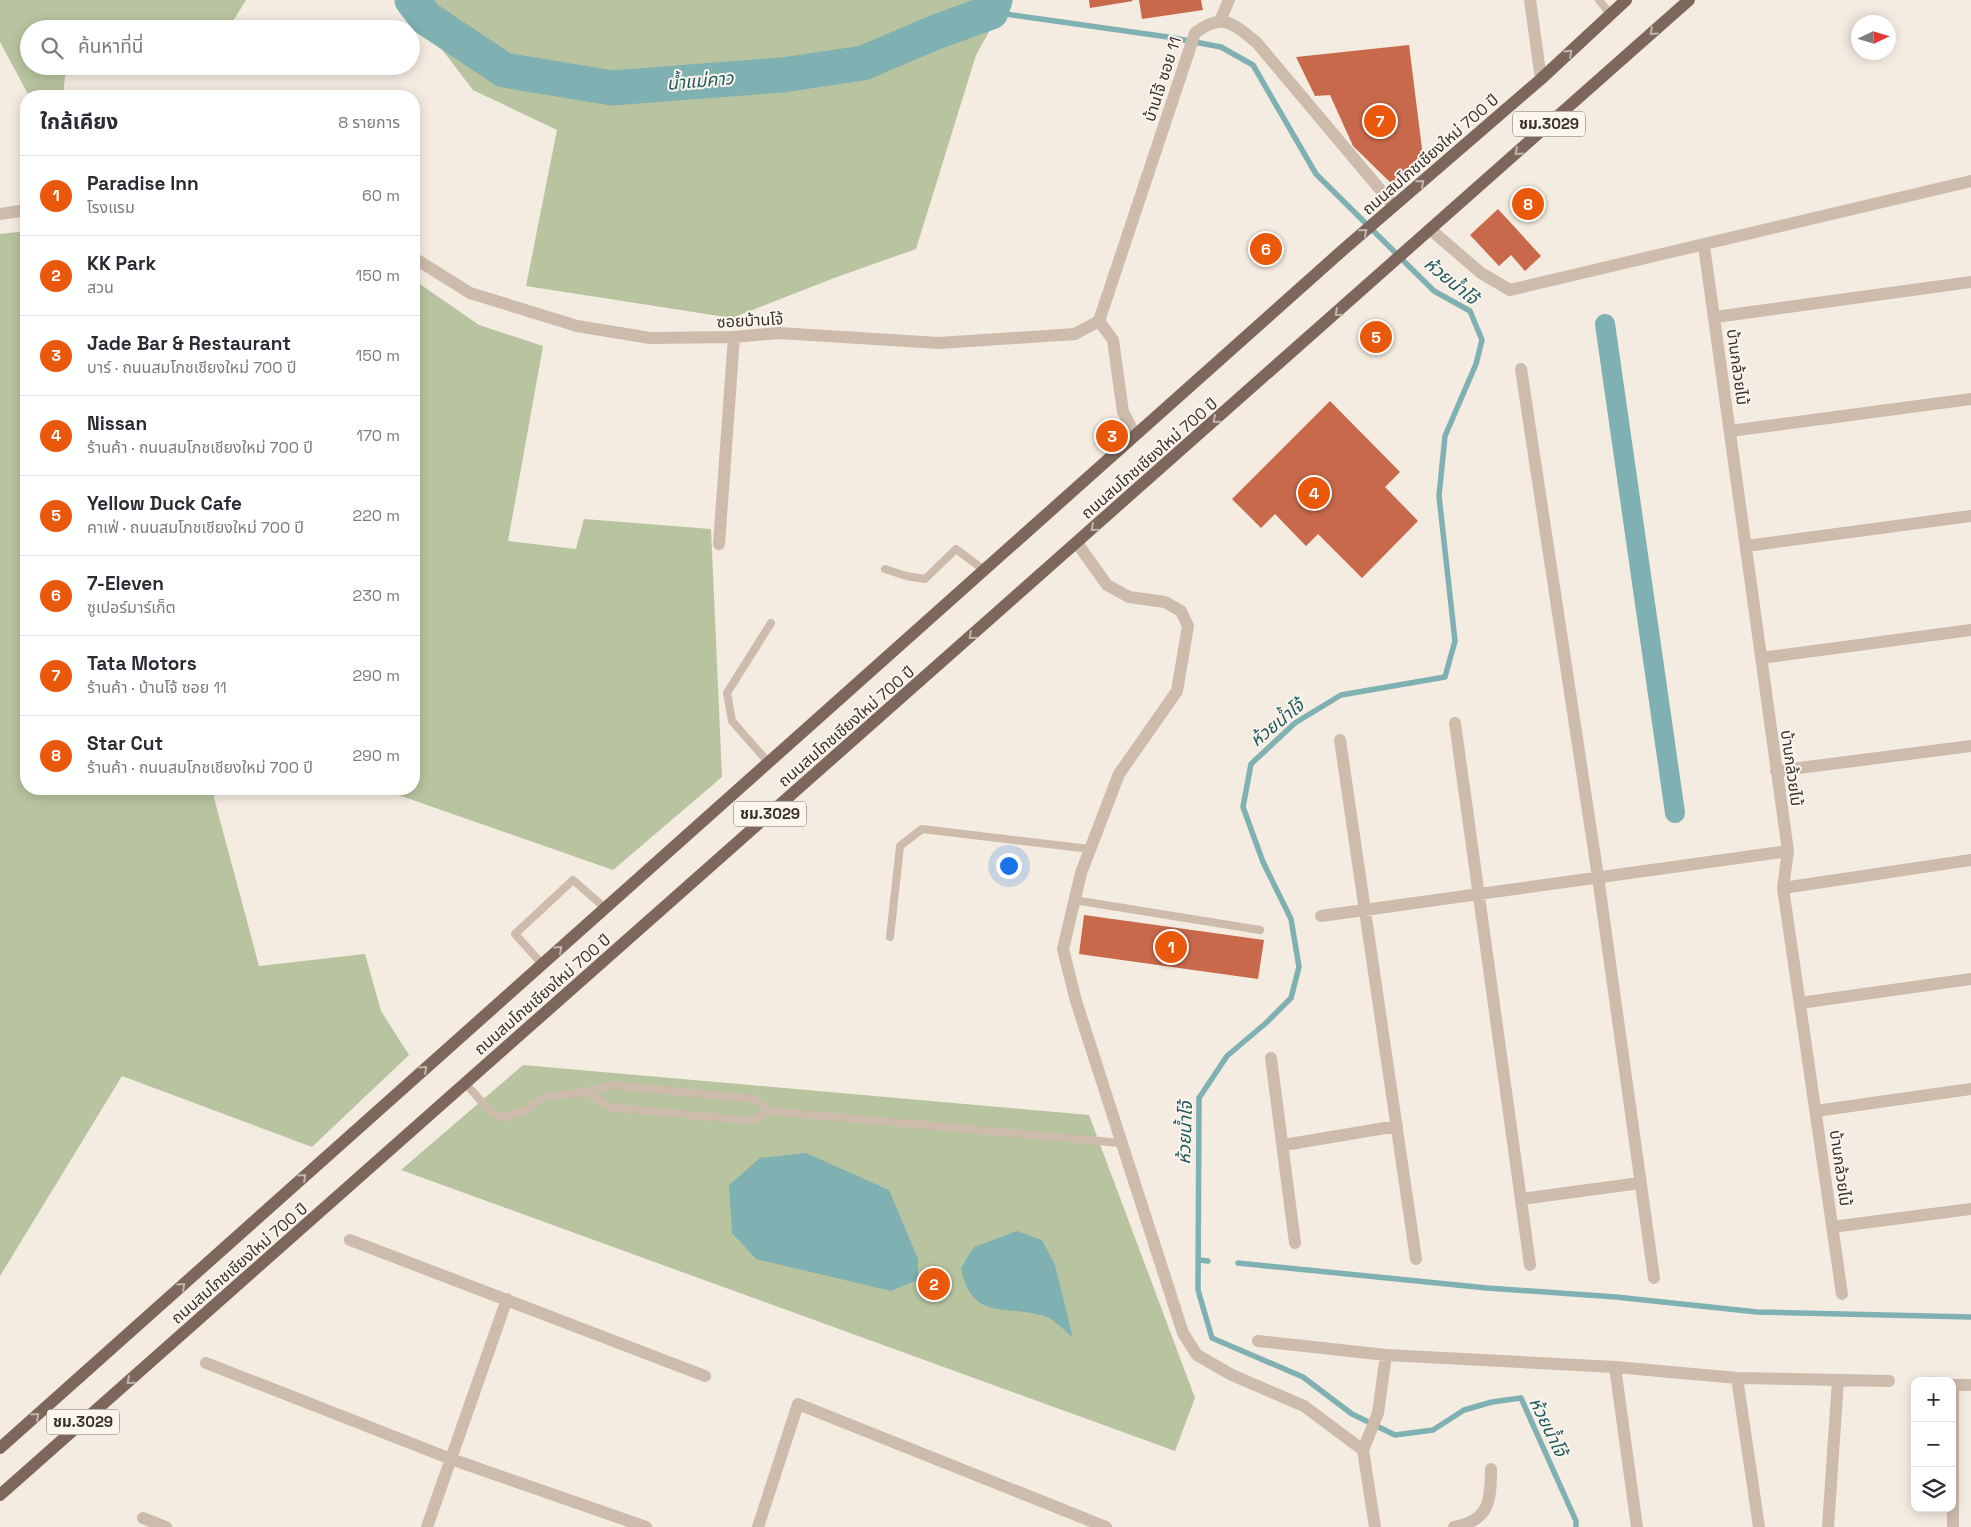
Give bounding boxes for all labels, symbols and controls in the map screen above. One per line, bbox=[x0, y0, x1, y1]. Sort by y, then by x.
north arrow bbox=[1851, 15, 1896, 60]
search box bbox=[20, 20, 420, 75]
one-way arrow bbox=[1649, 27, 1658, 36]
icon: search bbox=[38, 34, 66, 62]
text: ค้นหาที่นี่ bbox=[78, 34, 143, 59]
street label: บ้านโจ้ ซอย 11 bbox=[1139, 34, 1186, 124]
one-way arrow bbox=[1564, 50, 1573, 59]
water label: น้ำแม่คาว bbox=[666, 65, 735, 95]
street label: ถนนสมโภชเชียงใหม่ 700 ปี bbox=[1358, 90, 1502, 218]
pin: 7 bbox=[1364, 102, 1396, 140]
text: ใกล้เคียง bbox=[40, 108, 118, 135]
text: 8 รายการ bbox=[338, 112, 400, 133]
road number: ชม.3029 bbox=[1513, 112, 1585, 136]
one-way arrow bbox=[1515, 146, 1524, 155]
text: Paradise Inn bbox=[87, 171, 199, 196]
one-way arrow bbox=[1415, 180, 1424, 189]
text: 1 bbox=[52, 185, 60, 206]
text: 60 m bbox=[362, 185, 400, 206]
pin: 8 bbox=[1512, 185, 1544, 223]
text: โรงแรม bbox=[87, 197, 135, 218]
one-way arrow bbox=[1358, 229, 1367, 238]
pin: 6 bbox=[1250, 230, 1282, 268]
text: KK Park bbox=[87, 251, 156, 276]
water label: ห้วยน้ำโจ้ bbox=[1420, 251, 1486, 311]
text: 2 bbox=[51, 265, 61, 286]
text: 150 m bbox=[356, 265, 400, 286]
text: สวน bbox=[87, 277, 114, 298]
one-way arrow bbox=[1334, 307, 1343, 316]
street label: ซอยบ้านโจ้ bbox=[716, 308, 784, 333]
pin: 5 bbox=[1360, 318, 1392, 356]
street label: บ้านกล้วยไม้ bbox=[1722, 328, 1753, 407]
text: Jade Bar & Restaurant bbox=[87, 331, 291, 356]
text: 3 bbox=[51, 345, 61, 366]
text: 150 m bbox=[356, 345, 400, 366]
text: บาร์ · ถนนสมโภชเชียงใหม่ 700 ปี bbox=[87, 357, 296, 378]
street label: ถนนสมโภชเชียงใหม่ 700 ปี bbox=[1077, 393, 1222, 523]
text: Nissan bbox=[87, 411, 147, 436]
one-way arrow bbox=[1212, 414, 1221, 423]
pin: 3 bbox=[1096, 417, 1128, 455]
text: 4 bbox=[51, 425, 61, 446]
text: 170 m bbox=[356, 425, 400, 446]
text: ร้านค้า · ถนนสมโภชเชียงใหม่ 700 ปี bbox=[87, 437, 313, 458]
pin: 4 bbox=[1298, 474, 1330, 512]
text: Yellow Duck Cafe bbox=[87, 491, 242, 516]
text: 5 bbox=[51, 505, 61, 526]
text: 220 m bbox=[353, 505, 400, 526]
text: คาเฟ่ · ถนนสมโภชเชียงใหม่ 700 ปี bbox=[87, 517, 304, 538]
one-way arrow bbox=[1091, 522, 1100, 531]
text: 7-Eleven bbox=[87, 571, 164, 596]
text: 6 bbox=[51, 585, 61, 606]
text: 230 m bbox=[353, 585, 400, 606]
text: ซูเปอร์มาร์เก็ต bbox=[87, 597, 176, 618]
one-way arrow bbox=[969, 630, 978, 639]
text: Tata Motors bbox=[87, 651, 197, 676]
street label: ถนนสมโภชเชียงใหม่ 700 ปี bbox=[774, 661, 919, 791]
text: 7 bbox=[52, 665, 60, 686]
text: 290 m bbox=[352, 665, 400, 686]
text: ร้านค้า · บ้านโจ้ ซอย 11 bbox=[87, 677, 227, 698]
water label: ห้วยน้ำโจ้ bbox=[1244, 691, 1311, 751]
street label: บ้านกล้วยไม้ bbox=[1776, 729, 1807, 808]
text: Star Cut bbox=[87, 731, 163, 756]
text: 8 bbox=[51, 745, 61, 766]
text: 290 m bbox=[352, 745, 400, 766]
text: ร้านค้า · ถนนสมโภชเชียงใหม่ 700 ปี bbox=[87, 757, 313, 778]
road number: ชม.3029 bbox=[734, 802, 806, 826]
your location bbox=[996, 853, 1022, 879]
pin: 1 bbox=[1155, 928, 1187, 966]
street label: ถนนสมโภชเชียงใหม่ 700 ปี bbox=[470, 929, 615, 1059]
one-way arrow bbox=[553, 946, 562, 955]
one-way arrow bbox=[419, 1066, 428, 1075]
water label: ห้วยน้ำโจ้ bbox=[1171, 1098, 1197, 1165]
street label: บ้านกล้วยไม้ bbox=[1825, 1129, 1856, 1208]
one-way arrow bbox=[298, 1174, 307, 1183]
street label: ถนนสมโภชเชียงใหม่ 700 ปี bbox=[167, 1198, 312, 1328]
pin: 2 bbox=[918, 1265, 950, 1303]
one-way arrow bbox=[176, 1283, 185, 1292]
one-way arrow bbox=[126, 1375, 135, 1384]
map controls bbox=[1911, 1377, 1956, 1512]
button: + bbox=[1911, 1377, 1956, 1422]
water label: ห้วยน้ำโจ้ bbox=[1524, 1393, 1575, 1463]
road number: ชม.3029 bbox=[47, 1410, 119, 1434]
one-way arrow bbox=[31, 1413, 40, 1422]
button: − bbox=[1911, 1422, 1956, 1467]
button: layers bbox=[1911, 1467, 1956, 1512]

